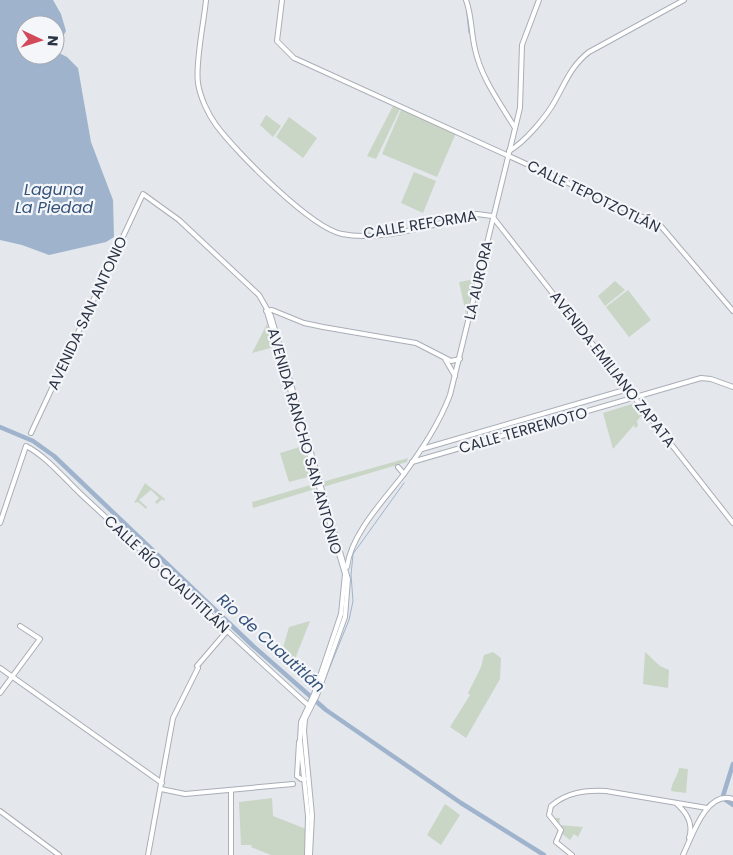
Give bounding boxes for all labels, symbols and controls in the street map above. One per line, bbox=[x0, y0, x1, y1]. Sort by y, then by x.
north arrow bbox=[15, 15, 65, 65]
text: N bbox=[43, 35, 63, 47]
street label: CALLE TEPOTZOTLÁN bbox=[524, 155, 664, 237]
water label: Laguna La Piedad bbox=[15, 178, 93, 219]
street label: CALLE REFORMA bbox=[362, 205, 478, 243]
street label: AVENIDA SAN ANTONIO bbox=[42, 233, 132, 393]
street label: LA AURORA bbox=[459, 238, 497, 322]
street label: AVENIDA EMILIANO ZAPATA bbox=[545, 286, 681, 452]
street label: AVENIDA RANCHO SAN ANTONIO bbox=[263, 325, 347, 557]
street label: CALLE TERREMOTO bbox=[456, 402, 590, 458]
street label: CALLE RÍO CUAUTITLÁN bbox=[100, 510, 234, 638]
water label: Rio de Cuautitlán bbox=[212, 588, 330, 698]

